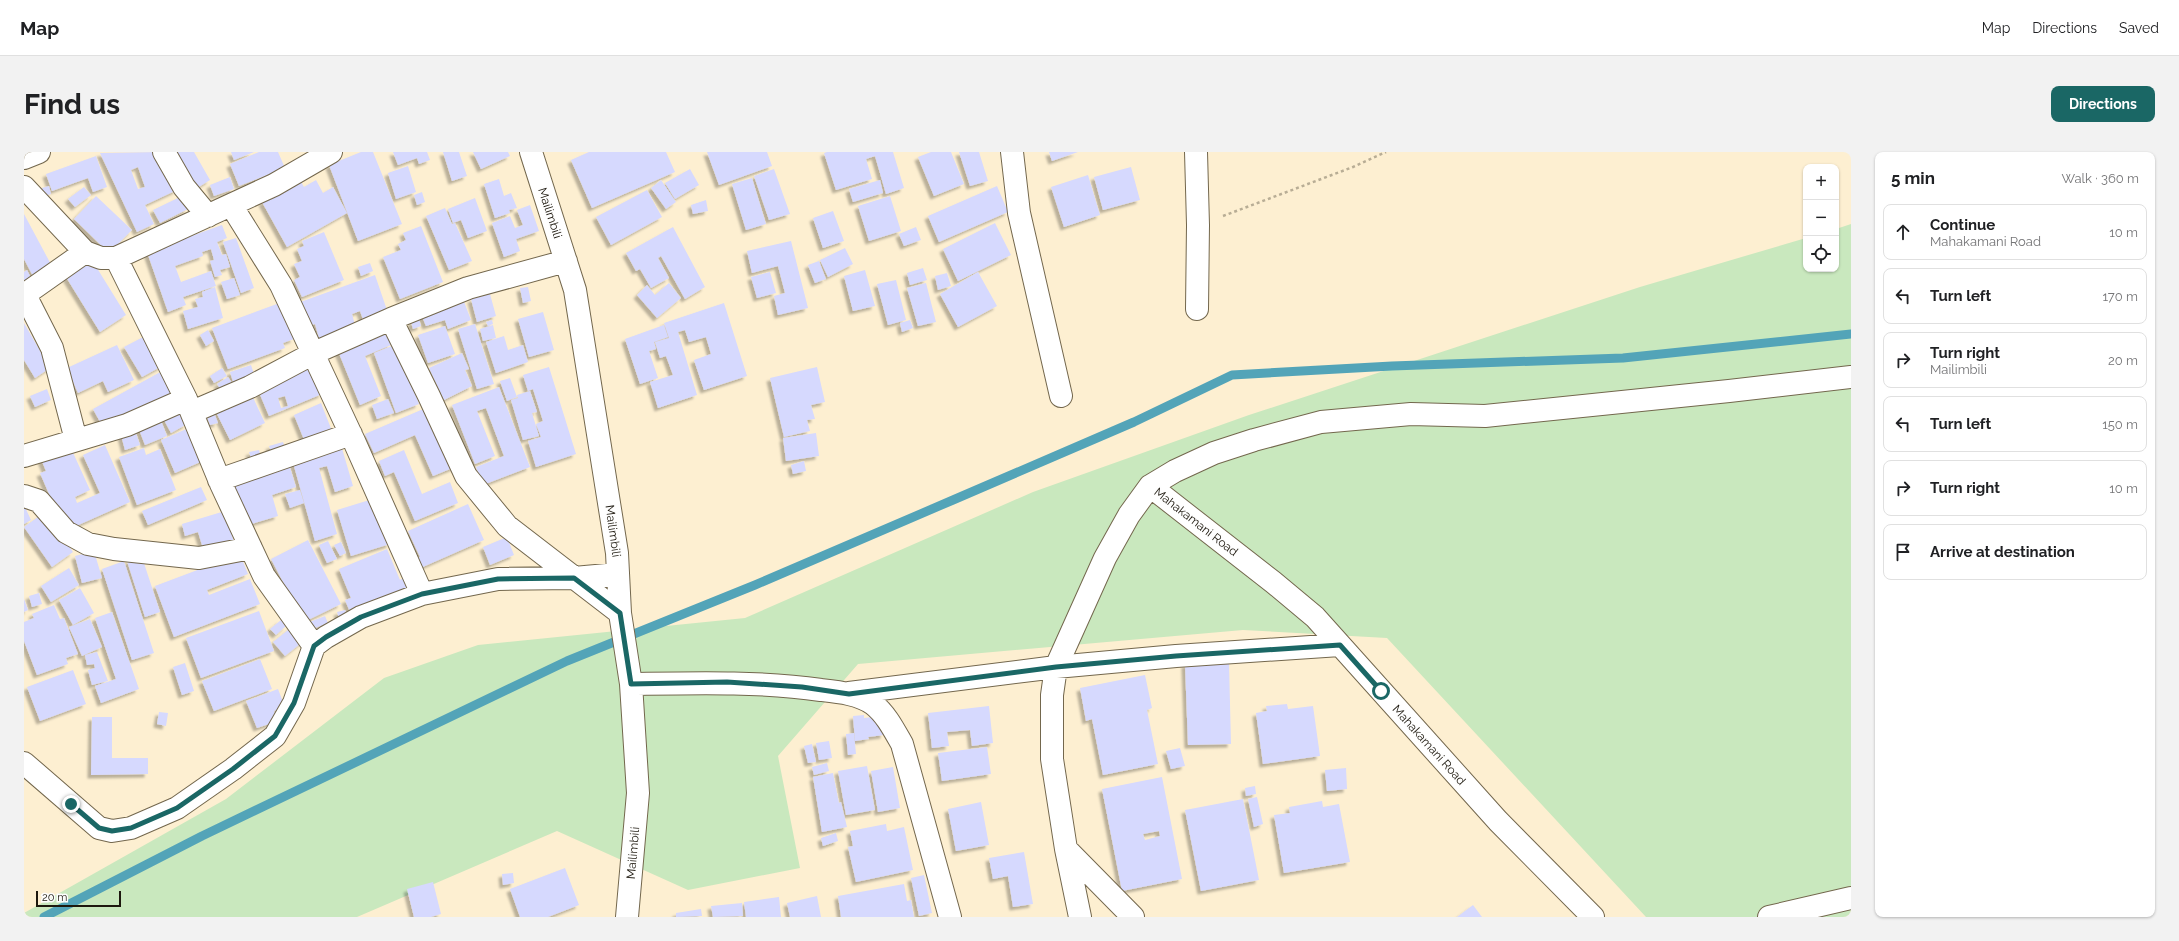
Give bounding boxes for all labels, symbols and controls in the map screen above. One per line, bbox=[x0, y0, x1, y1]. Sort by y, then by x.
text: Map bbox=[20, 17, 59, 39]
text: Map bbox=[1982, 20, 2010, 36]
text: Directions bbox=[2032, 20, 2097, 36]
text: Saved bbox=[2119, 20, 2159, 36]
button: Directions bbox=[2051, 86, 2155, 122]
text: Find us bbox=[24, 88, 120, 121]
map controls bbox=[1803, 164, 1839, 272]
button: + bbox=[1803, 164, 1839, 200]
text: 5 min bbox=[1891, 168, 1935, 188]
text: Walk · 360 m bbox=[2061, 171, 2139, 186]
street label: Mailimbili bbox=[535, 186, 565, 240]
button: − bbox=[1803, 200, 1839, 236]
text: Continue bbox=[1930, 216, 1995, 234]
icon: ahead bbox=[1892, 221, 1914, 243]
text: 10 m bbox=[2109, 225, 2138, 240]
text: Mahakamani Road bbox=[1930, 234, 2041, 249]
button: locate bbox=[1803, 236, 1839, 272]
icon: left bbox=[1892, 285, 1914, 307]
text: Turn left bbox=[1930, 287, 1991, 305]
text: 170 m bbox=[2102, 289, 2138, 304]
text: Turn right bbox=[1930, 344, 2000, 362]
icon: right bbox=[1892, 349, 1914, 371]
text: 20 m bbox=[2108, 353, 2138, 368]
text: Mailimbili bbox=[1930, 362, 1987, 377]
icon: left bbox=[1892, 413, 1914, 435]
text: Turn left bbox=[1930, 415, 1991, 433]
text: 150 m bbox=[2102, 417, 2138, 432]
icon: right bbox=[1892, 477, 1914, 499]
text: Turn right bbox=[1930, 479, 2000, 497]
text: 10 m bbox=[2109, 481, 2138, 496]
street label: Mahakamani Road bbox=[1151, 485, 1241, 559]
street label: Mailimbili bbox=[602, 504, 624, 558]
icon: arrive bbox=[1892, 541, 1914, 563]
text: Arrive at destination bbox=[1930, 543, 2075, 561]
route start bbox=[1372, 682, 1390, 700]
street label: Mahakamani Road bbox=[1390, 702, 1468, 788]
route end bbox=[62, 795, 80, 813]
street label: Mailimbili bbox=[624, 826, 642, 880]
scale bar bbox=[36, 889, 121, 908]
text: 20 m bbox=[42, 891, 67, 904]

